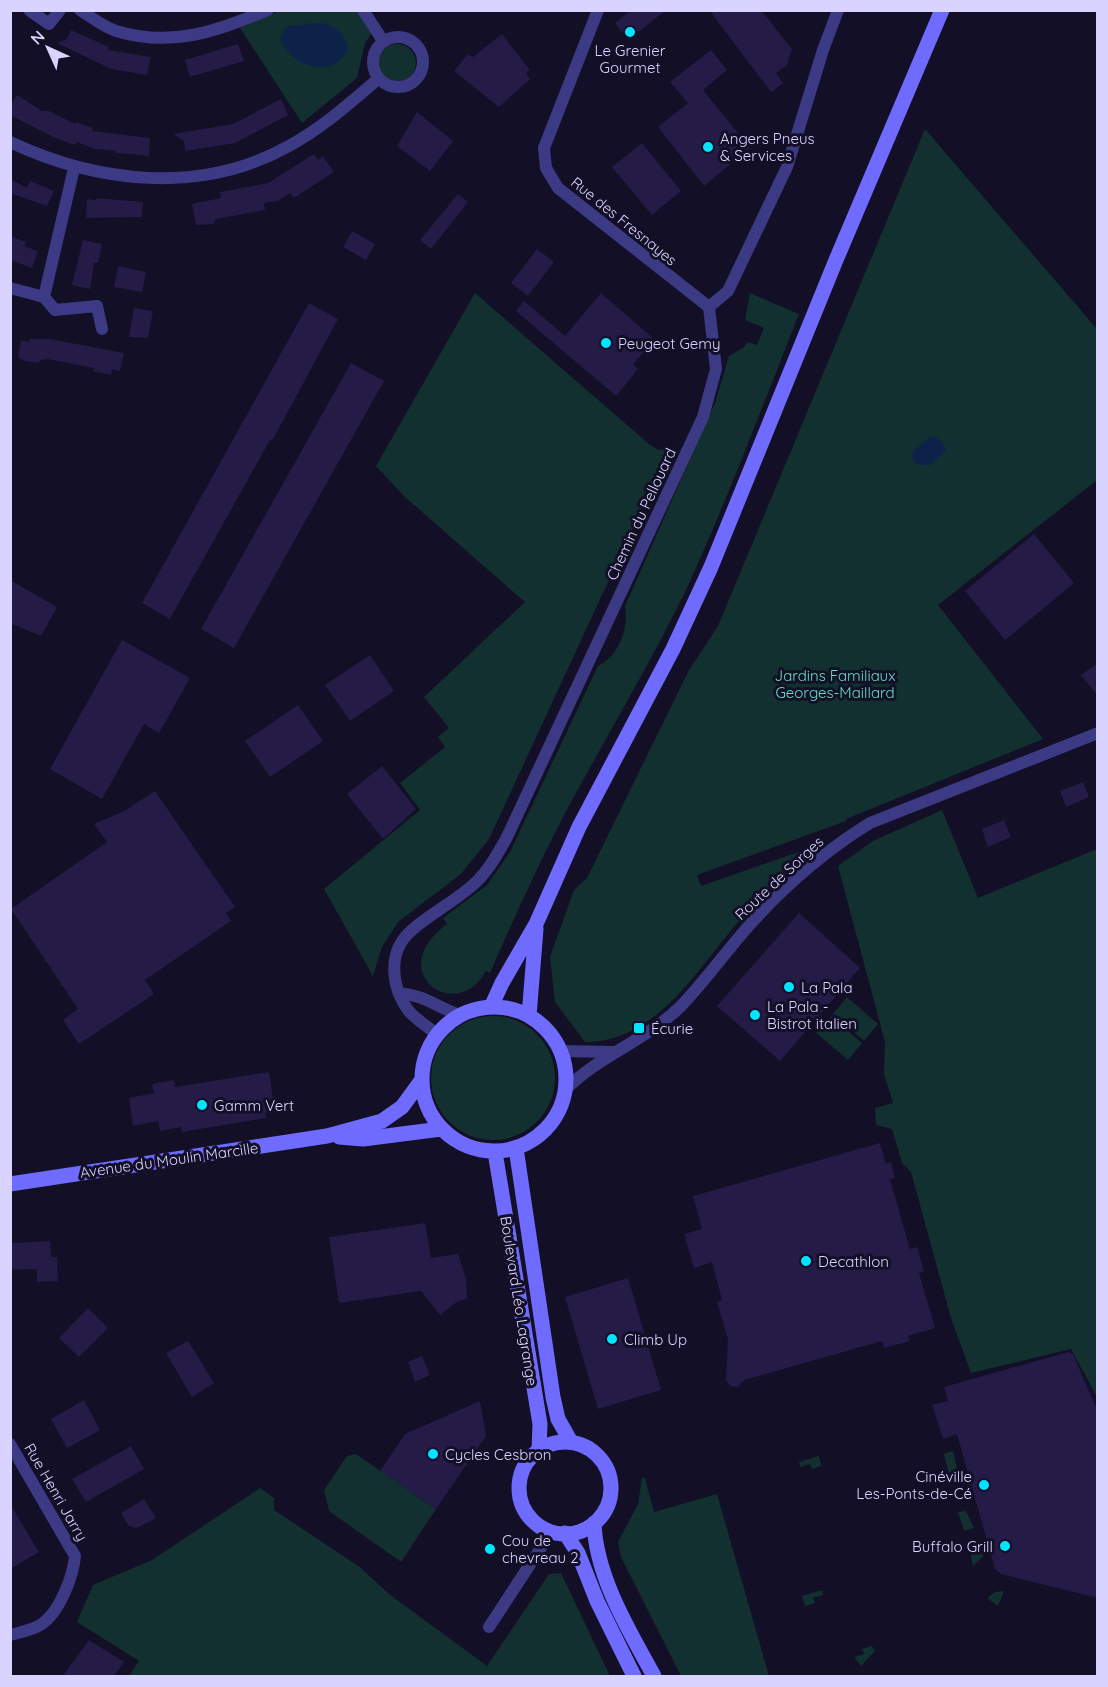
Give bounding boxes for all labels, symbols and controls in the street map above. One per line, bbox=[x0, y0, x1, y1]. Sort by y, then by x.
north arrow bbox=[18, 18, 78, 78]
marker: Le Grenier Gourmet bbox=[623, 25, 637, 39]
text: N bbox=[26, 26, 49, 49]
place label: Le Grenier Gourmet bbox=[594, 41, 666, 77]
place label: Angers Pneus & Services bbox=[720, 129, 814, 165]
marker: Angers Pneus & Services bbox=[701, 140, 715, 154]
street label: Rue des Fresnayes bbox=[567, 172, 681, 270]
place label: Peugeot Gemy bbox=[618, 334, 720, 353]
marker: Peugeot Gemy bbox=[599, 336, 613, 350]
street label: Chemin du Pellouard bbox=[602, 445, 680, 583]
park label: Jardins Familiaux Georges-Maillard bbox=[775, 666, 895, 702]
street label: Route de Sorges bbox=[731, 832, 827, 924]
place label: La Pala bbox=[801, 978, 853, 997]
marker: La Pala bbox=[782, 980, 796, 994]
place label: La Pala - Bistrot italien bbox=[767, 997, 857, 1033]
marker: La Pala - Bistrot italien bbox=[748, 1008, 762, 1022]
place label: Écurie bbox=[651, 1019, 693, 1038]
marker: Écurie bbox=[632, 1021, 646, 1035]
place label: Gamm Vert bbox=[214, 1096, 294, 1115]
marker: Gamm Vert bbox=[195, 1098, 209, 1112]
street label: Avenue du Moulin Marcille bbox=[79, 1138, 259, 1182]
street label: Boulevard Léo Lagrange bbox=[496, 1215, 542, 1387]
place label: Decathlon bbox=[818, 1252, 889, 1271]
marker: Decathlon bbox=[799, 1254, 813, 1268]
place label: Climb Up bbox=[624, 1330, 687, 1349]
marker: Climb Up bbox=[605, 1332, 619, 1346]
street label: Rue Henri Jarry bbox=[20, 1440, 92, 1544]
place label: Cycles Cesbron bbox=[445, 1445, 552, 1464]
marker: Cycles Cesbron bbox=[426, 1447, 440, 1461]
place label: Cinéville Les-Ponts-de-Cé bbox=[856, 1467, 972, 1503]
marker: Cinéville Les-Ponts-de-Cé bbox=[977, 1478, 991, 1492]
place label: Cou de chevreau 2 bbox=[502, 1531, 579, 1567]
place label: Buffalo Grill bbox=[912, 1537, 993, 1556]
marker: Buffalo Grill bbox=[998, 1539, 1012, 1553]
marker: Cou de chevreau 2 bbox=[483, 1542, 497, 1556]

